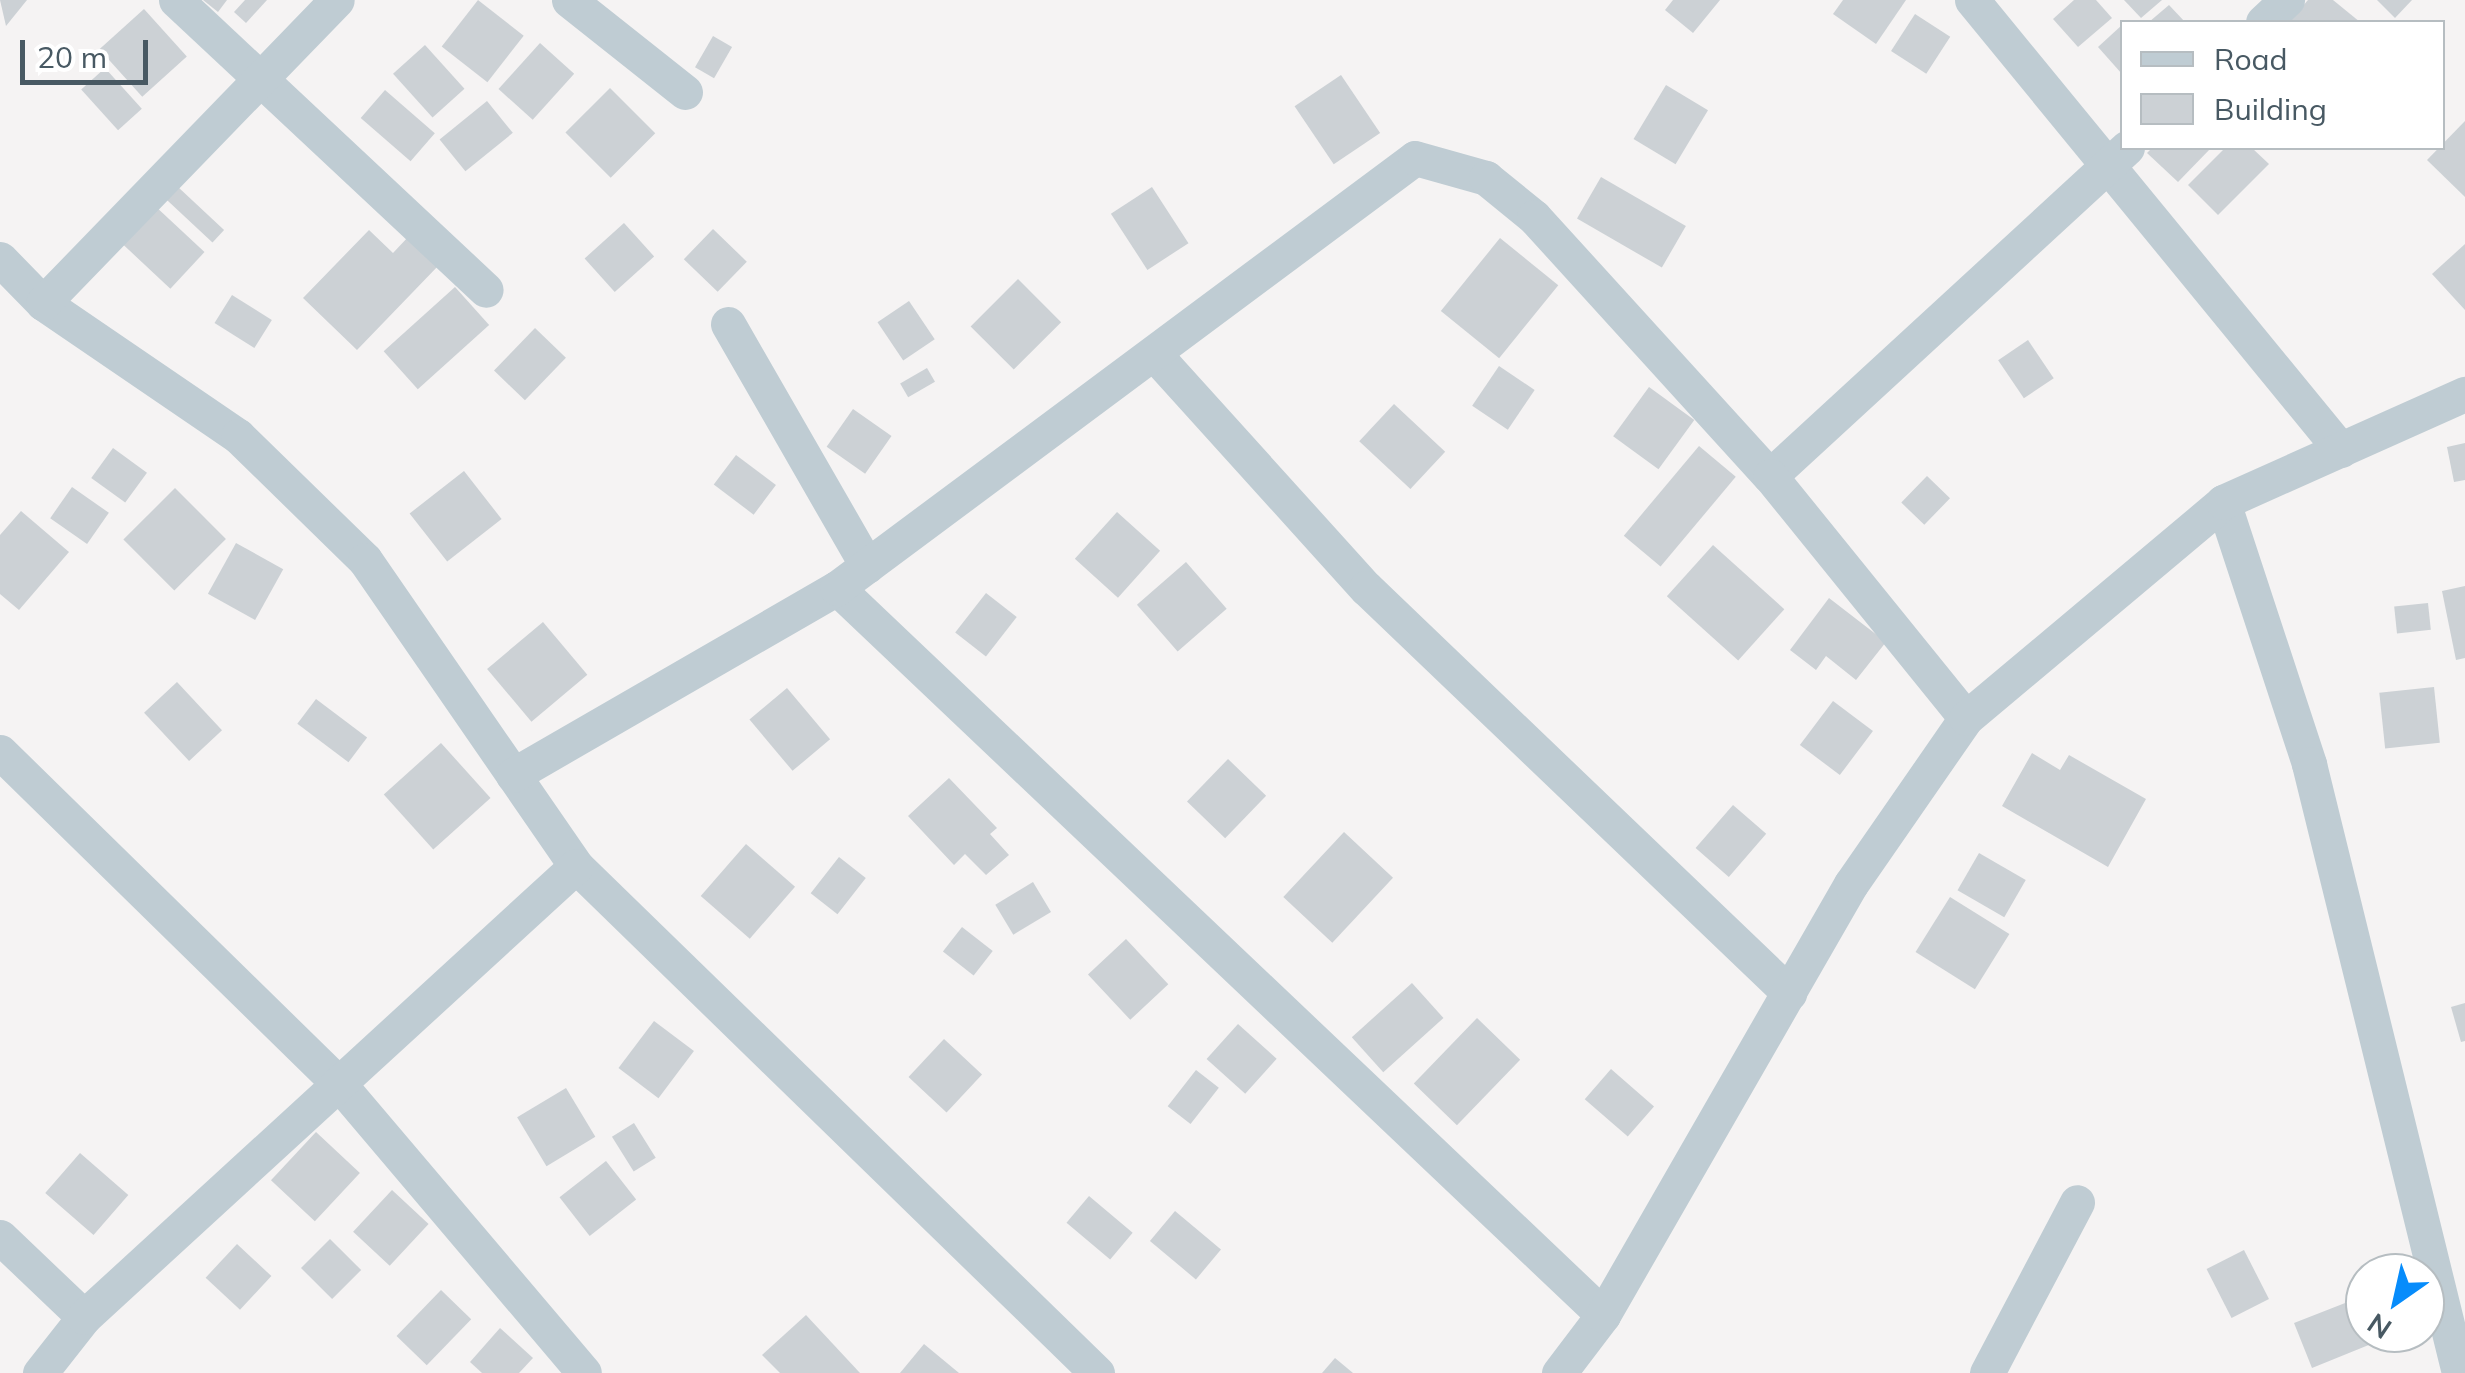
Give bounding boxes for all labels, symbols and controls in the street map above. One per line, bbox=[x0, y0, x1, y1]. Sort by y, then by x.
scale bar bbox=[25, 20, 152, 82]
legend bbox=[2120, 20, 2445, 150]
text: 20 m bbox=[37, 38, 107, 76]
text: Road bbox=[2214, 40, 2288, 78]
text: Building bbox=[2214, 90, 2327, 128]
north arrow bbox=[2345, 1253, 2445, 1353]
text: N bbox=[2361, 1306, 2398, 1347]

